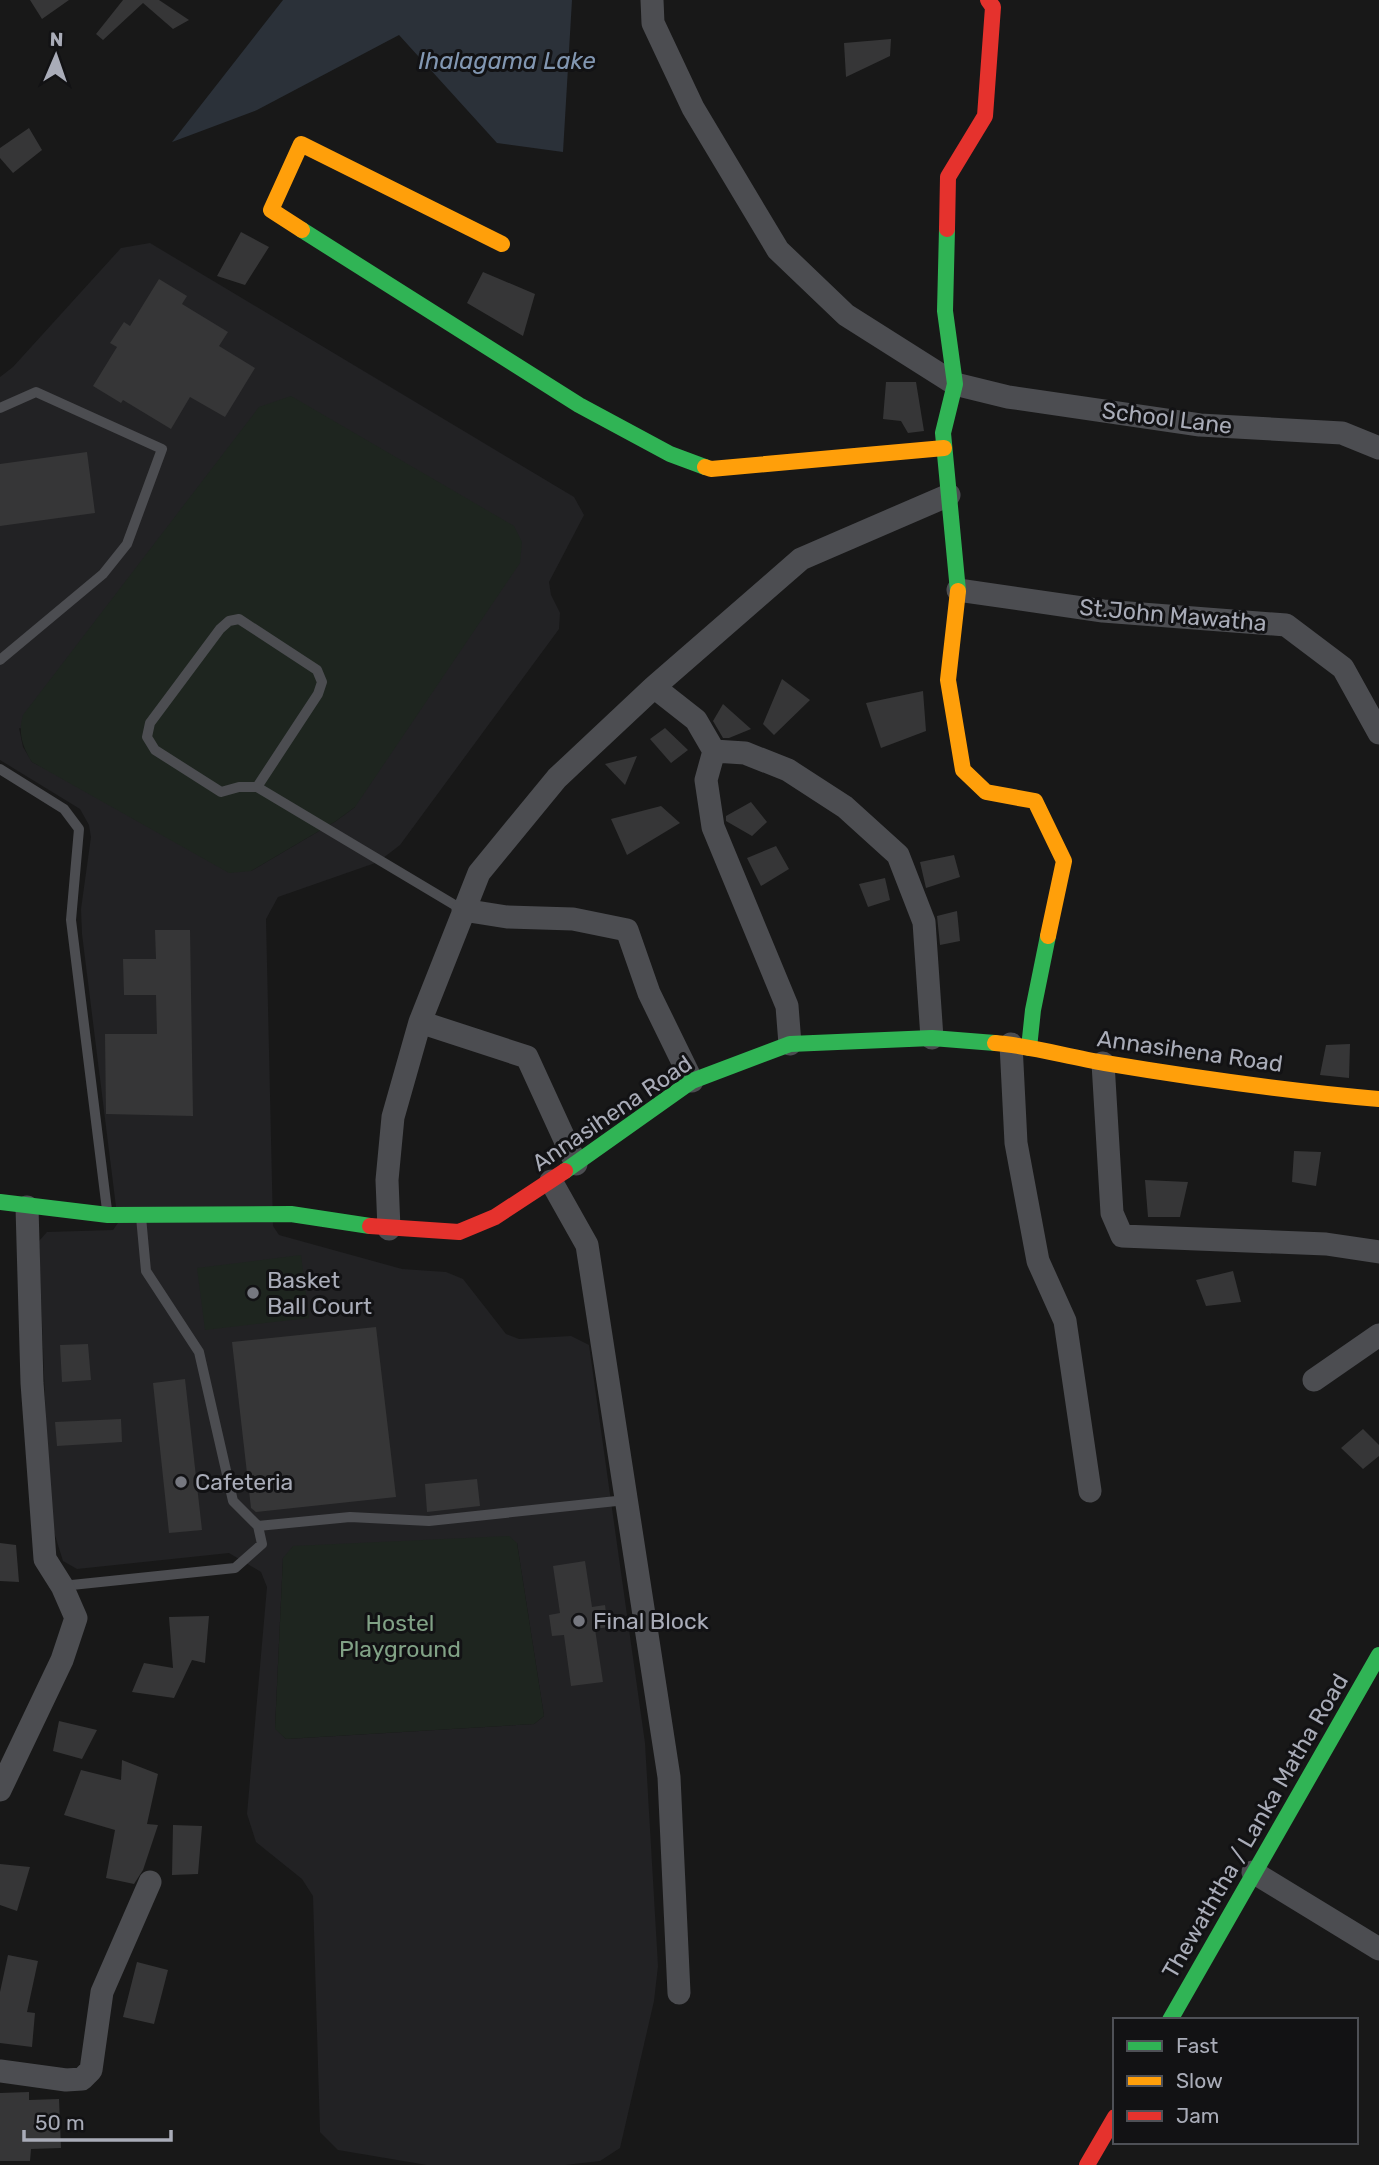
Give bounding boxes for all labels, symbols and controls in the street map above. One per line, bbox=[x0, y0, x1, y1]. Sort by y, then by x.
north arrow bbox=[21, 21, 91, 91]
text: N bbox=[49, 28, 64, 51]
water label: Ihalagama Lake bbox=[418, 47, 596, 75]
street label: School Lane bbox=[1100, 396, 1234, 440]
street label: St.John Mawatha bbox=[1078, 593, 1268, 637]
street label: Annasihena Road bbox=[1095, 1024, 1285, 1078]
street label: Annasihena Road bbox=[527, 1049, 697, 1177]
place label: Basket Ball Court bbox=[267, 1266, 372, 1320]
marker: Basket Ball Court bbox=[245, 1285, 261, 1301]
place label: Cafeteria bbox=[195, 1468, 293, 1496]
marker: Cafeteria bbox=[173, 1474, 189, 1490]
place label: Final Block bbox=[593, 1607, 709, 1635]
park label: Hostel Playground bbox=[339, 1609, 461, 1663]
marker: Final Block bbox=[571, 1613, 587, 1629]
street label: Thewaththa / Lanka Matha Road bbox=[1156, 1669, 1354, 1983]
legend bbox=[1113, 2018, 1358, 2144]
text: Fast bbox=[1176, 2033, 1218, 2058]
text: Slow bbox=[1176, 2068, 1223, 2093]
scale bar bbox=[24, 2098, 172, 2142]
text: Jam bbox=[1176, 2103, 1220, 2128]
text: 50 m bbox=[35, 2110, 85, 2135]

